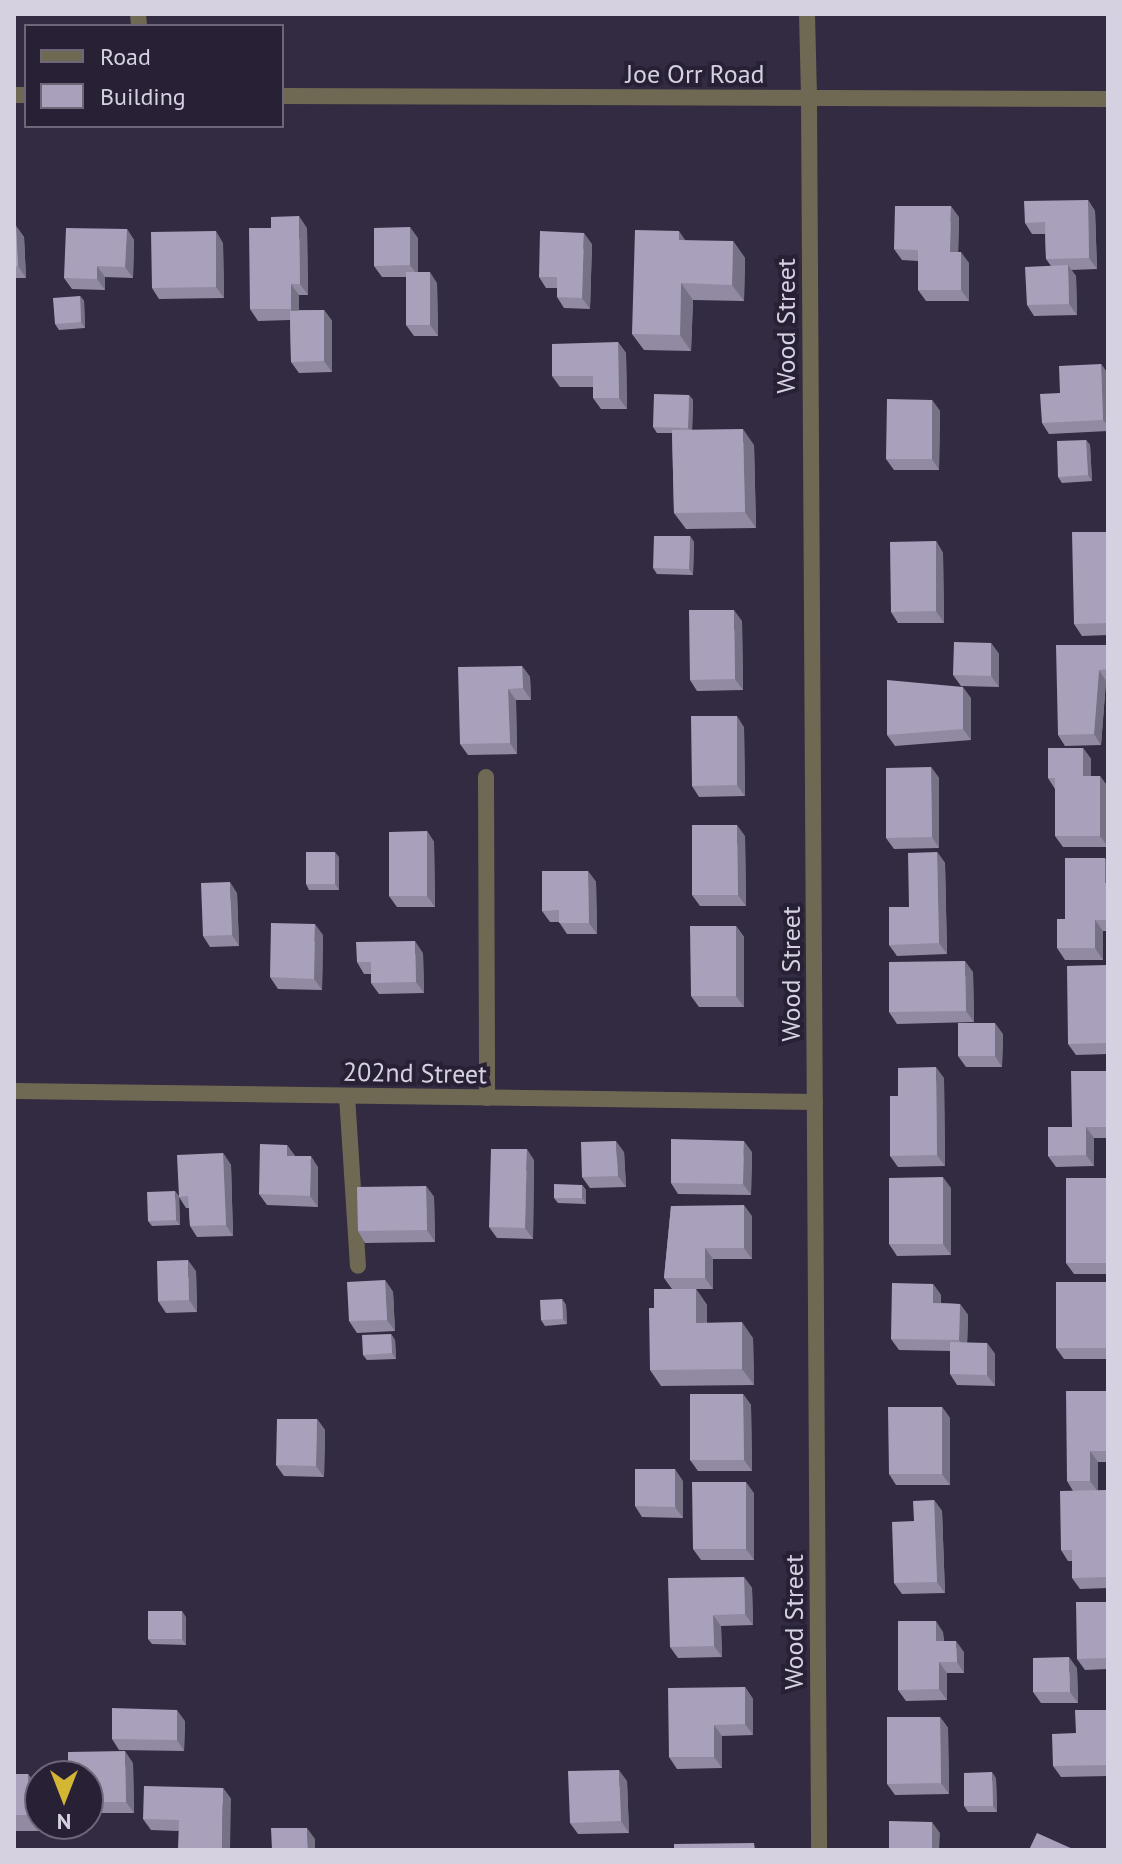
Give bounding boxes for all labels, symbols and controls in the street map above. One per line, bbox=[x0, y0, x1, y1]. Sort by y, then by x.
legend bbox=[24, 24, 284, 128]
text: Road bbox=[100, 41, 151, 72]
street label: Joe Orr Road bbox=[625, 58, 765, 90]
text: Building bbox=[100, 81, 186, 112]
street label: Wood Street bbox=[770, 258, 802, 394]
street label: Wood Street bbox=[775, 906, 807, 1042]
street label: 202nd Street bbox=[343, 1056, 487, 1090]
street label: Wood Street bbox=[778, 1554, 810, 1690]
north arrow bbox=[24, 1760, 104, 1840]
text: N bbox=[57, 1808, 71, 1836]

